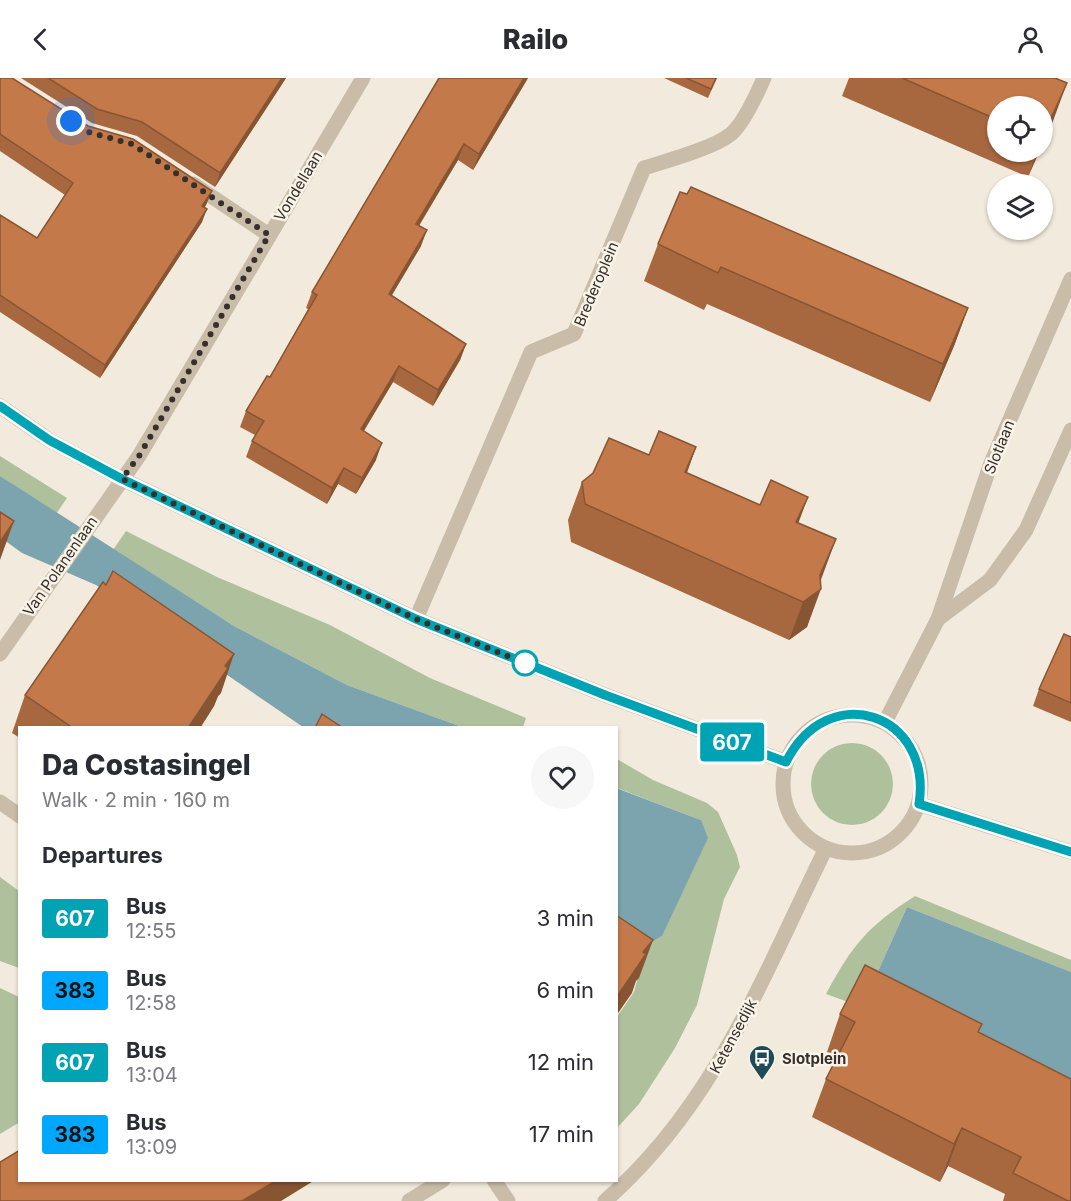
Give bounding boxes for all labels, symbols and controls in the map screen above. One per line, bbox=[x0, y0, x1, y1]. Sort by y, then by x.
icon: back bbox=[24, 23, 57, 56]
text: Railo bbox=[503, 23, 568, 56]
icon: person bbox=[1014, 23, 1047, 56]
map controls bbox=[987, 96, 1053, 240]
button: locate bbox=[987, 96, 1053, 162]
your location bbox=[56, 106, 86, 136]
street label: Vondellaan bbox=[270, 148, 326, 224]
button: layers bbox=[987, 174, 1053, 240]
street label: Brederoplein bbox=[570, 239, 622, 329]
street label: Slotlaan bbox=[980, 417, 1018, 477]
street label: Van Polanenlaan bbox=[19, 512, 101, 620]
unlabelled marker bbox=[512, 650, 538, 676]
line badge: 607 bbox=[698, 722, 766, 762]
text: 607 bbox=[712, 730, 752, 755]
button: heart bbox=[531, 746, 594, 809]
text: Da Costasingel bbox=[42, 748, 251, 782]
text: Walk · 2 min · 160 m bbox=[42, 788, 230, 812]
text: Departures bbox=[42, 842, 163, 868]
text: Bus bbox=[126, 893, 167, 919]
text: 3 min bbox=[537, 905, 594, 931]
text: 607 bbox=[55, 906, 95, 931]
text: 12:55 bbox=[126, 919, 176, 943]
text: Bus bbox=[126, 965, 167, 991]
text: 6 min bbox=[537, 977, 594, 1003]
text: 383 bbox=[55, 978, 95, 1003]
text: 12:58 bbox=[126, 991, 177, 1015]
street label: Ketensedijk bbox=[705, 995, 761, 1077]
text: Bus bbox=[126, 1037, 167, 1063]
bus stop icon: Slotplein bbox=[747, 1043, 777, 1081]
text: 12 min bbox=[528, 1049, 594, 1075]
place label: Slotplein bbox=[782, 1049, 846, 1068]
text: 607 bbox=[55, 1050, 95, 1075]
text: 13:04 bbox=[126, 1063, 178, 1087]
text: Bus bbox=[126, 1109, 167, 1135]
text: 17 min bbox=[529, 1121, 594, 1147]
text: 383 bbox=[55, 1122, 95, 1147]
text: 13:09 bbox=[126, 1135, 177, 1159]

